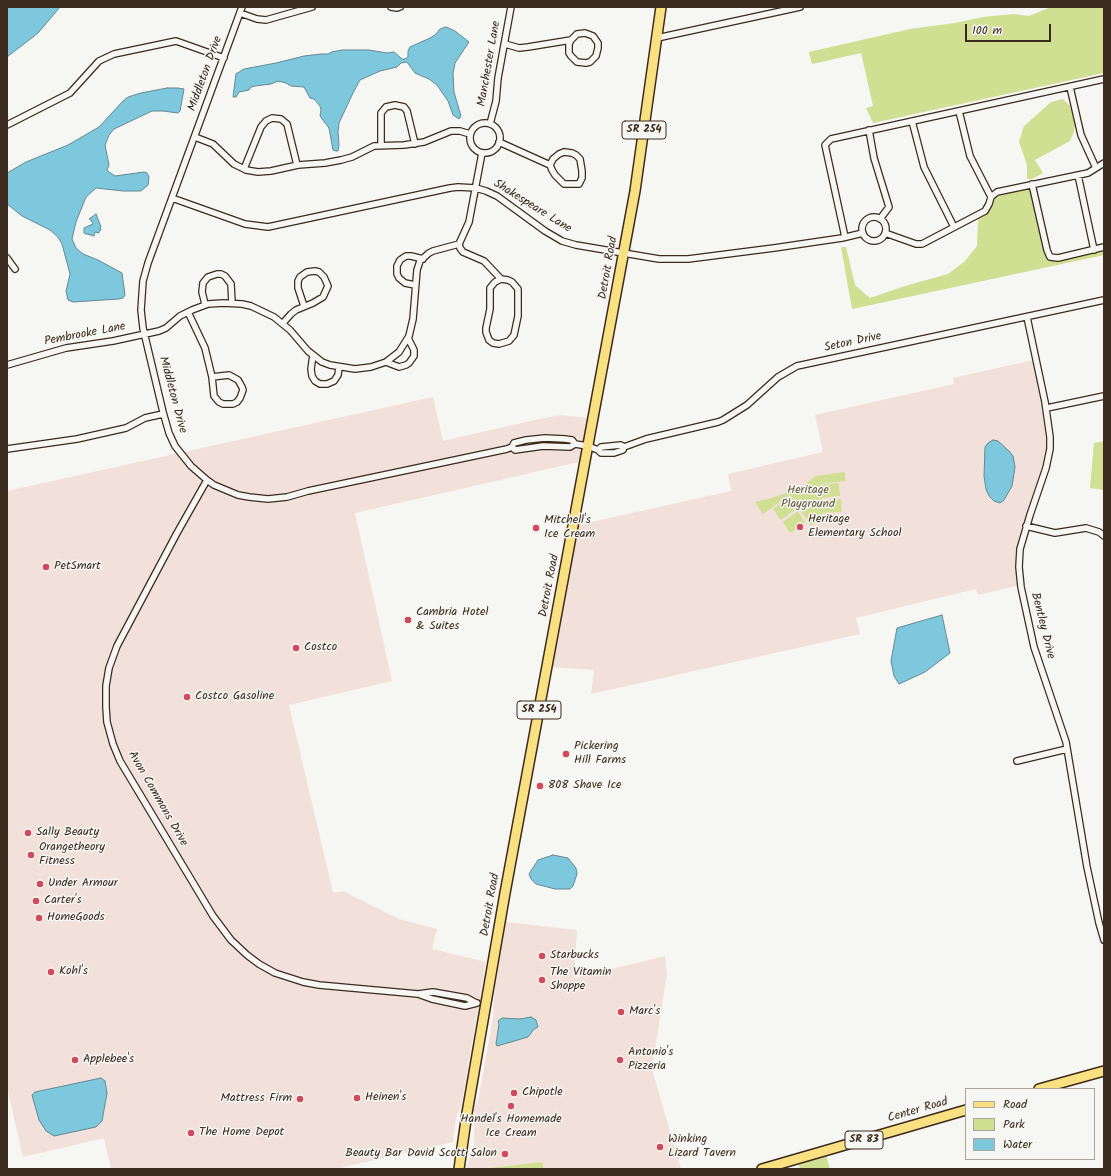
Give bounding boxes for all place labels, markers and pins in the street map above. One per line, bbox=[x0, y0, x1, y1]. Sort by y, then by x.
place label: Heritage Elementary School bbox=[808, 513, 901, 541]
place label: Mitchell's Ice Cream bbox=[544, 514, 595, 542]
marker: Heritage Elementary School bbox=[795, 522, 805, 532]
marker: Mitchell's Ice Cream bbox=[531, 523, 541, 533]
place label: PetSmart bbox=[54, 560, 101, 574]
marker: PetSmart bbox=[41, 562, 51, 572]
place label: Cambria Hotel & Suites bbox=[416, 606, 488, 634]
marker: Cambria Hotel & Suites bbox=[403, 615, 413, 625]
place label: Costco bbox=[304, 641, 337, 655]
marker: Costco bbox=[291, 643, 301, 653]
place label: Costco Gasoline bbox=[195, 690, 274, 704]
marker: Costco Gasoline bbox=[182, 692, 192, 702]
place label: Pickering Hill Farms bbox=[574, 740, 626, 768]
marker: Pickering Hill Farms bbox=[561, 749, 571, 759]
place label: 808 Shave Ice bbox=[548, 779, 621, 793]
marker: 808 Shave Ice bbox=[535, 781, 545, 791]
place label: Sally Beauty bbox=[36, 826, 99, 840]
marker: Sally Beauty bbox=[23, 828, 33, 838]
place label: Orangetheory Fitness bbox=[39, 841, 105, 869]
marker: Orangetheory Fitness bbox=[26, 850, 36, 860]
place label: Under Armour bbox=[48, 877, 118, 891]
marker: Under Armour bbox=[35, 879, 45, 889]
place label: Carter's bbox=[44, 894, 82, 908]
marker: Carter's bbox=[31, 896, 41, 906]
place label: HomeGoods bbox=[47, 911, 105, 925]
marker: HomeGoods bbox=[34, 913, 44, 923]
place label: Starbucks bbox=[550, 949, 599, 963]
marker: Starbucks bbox=[537, 951, 547, 961]
place label: Kohl's bbox=[59, 965, 88, 979]
place label: The Vitamin Shoppe bbox=[550, 966, 611, 994]
marker: Kohl's bbox=[46, 967, 56, 977]
marker: The Vitamin Shoppe bbox=[537, 975, 547, 985]
place label: Marc's bbox=[629, 1005, 660, 1019]
marker: Marc's bbox=[616, 1007, 626, 1017]
place label: Antonio's Pizzeria bbox=[628, 1046, 673, 1074]
place label: Applebee's bbox=[83, 1053, 134, 1067]
marker: Applebee's bbox=[70, 1055, 80, 1065]
marker: Antonio's Pizzeria bbox=[615, 1055, 625, 1065]
place label: Chipotle bbox=[522, 1086, 563, 1100]
marker: Chipotle bbox=[509, 1088, 519, 1098]
place label: Heinen's bbox=[365, 1091, 406, 1105]
place label: Mattress Firm bbox=[221, 1092, 292, 1106]
marker: Heinen's bbox=[352, 1093, 362, 1103]
marker: Mattress Firm bbox=[295, 1094, 305, 1104]
marker: Handel's Homemade Ice Cream bbox=[506, 1101, 516, 1111]
place label: Handel's Homemade Ice Cream bbox=[460, 1113, 562, 1141]
place label: The Home Depot bbox=[199, 1126, 284, 1140]
marker: The Home Depot bbox=[186, 1128, 196, 1138]
place label: Winking Lizard Tavern bbox=[668, 1133, 736, 1161]
marker: Winking Lizard Tavern bbox=[655, 1142, 665, 1152]
place label: Beauty Bar David Scott Salon bbox=[345, 1147, 497, 1161]
marker: Beauty Bar David Scott Salon bbox=[500, 1149, 510, 1159]

